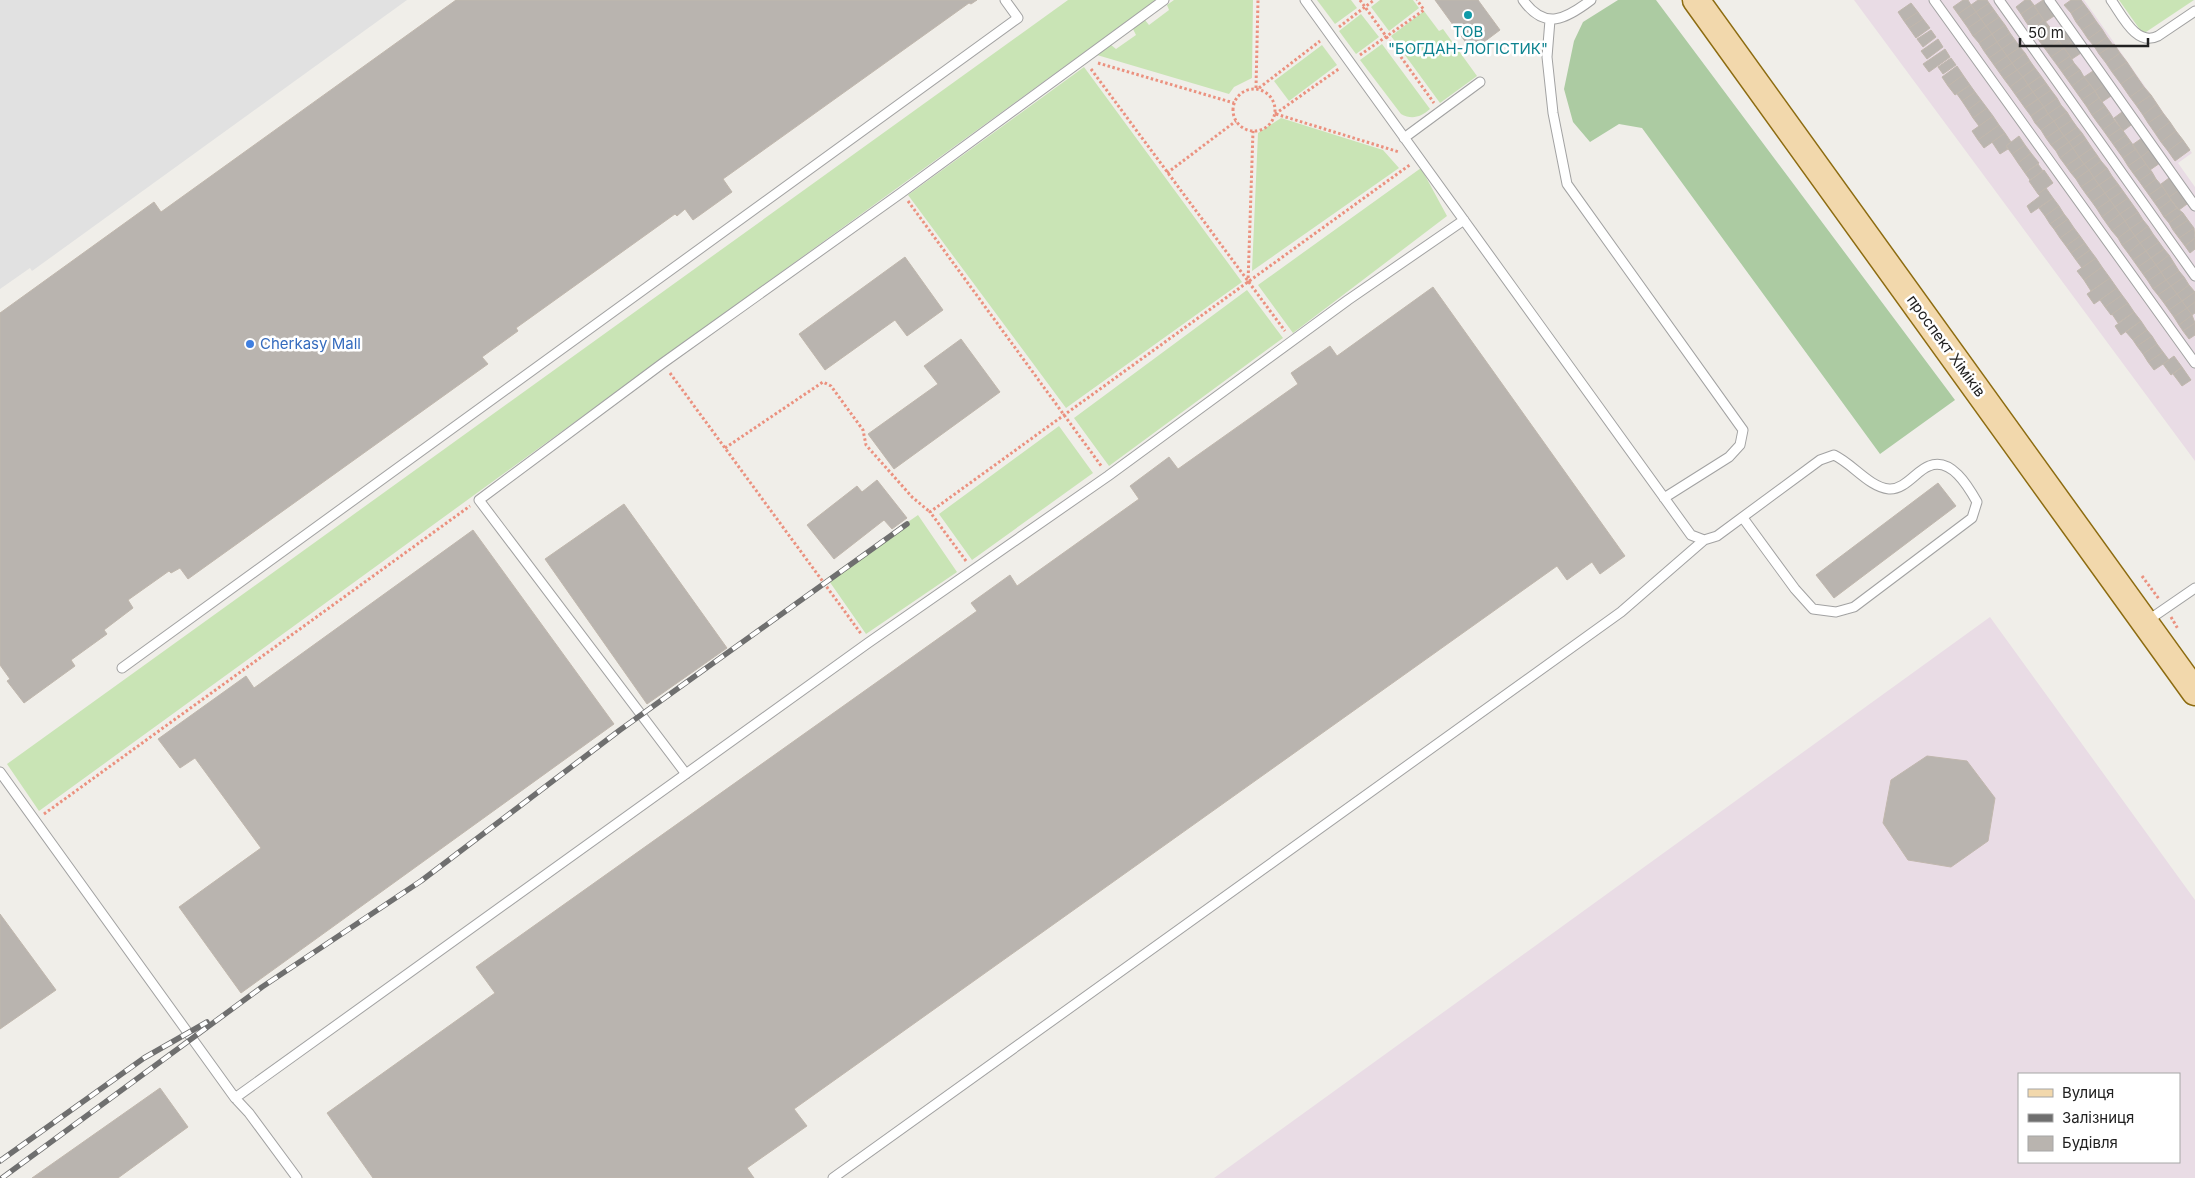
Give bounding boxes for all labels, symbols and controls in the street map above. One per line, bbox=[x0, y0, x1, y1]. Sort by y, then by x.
marker: ТОВ "БОГДАН-ЛОГІСТИК" bbox=[1462, 9, 1474, 21]
scale bar bbox=[2020, 15, 2148, 47]
place label: ТОВ "БОГДАН-ЛОГІСТИК" bbox=[1388, 22, 1548, 58]
text: 50 m bbox=[2028, 23, 2064, 42]
street label: проспект Хіміків bbox=[1903, 291, 1990, 401]
place label: Cherkasy Mall bbox=[260, 334, 361, 353]
marker: Cherkasy Mall bbox=[244, 338, 256, 350]
legend bbox=[2018, 1073, 2180, 1163]
text: Вулиця bbox=[2062, 1083, 2114, 1102]
text: Залізниця bbox=[2062, 1108, 2134, 1127]
text: Будівля bbox=[2062, 1133, 2118, 1152]

